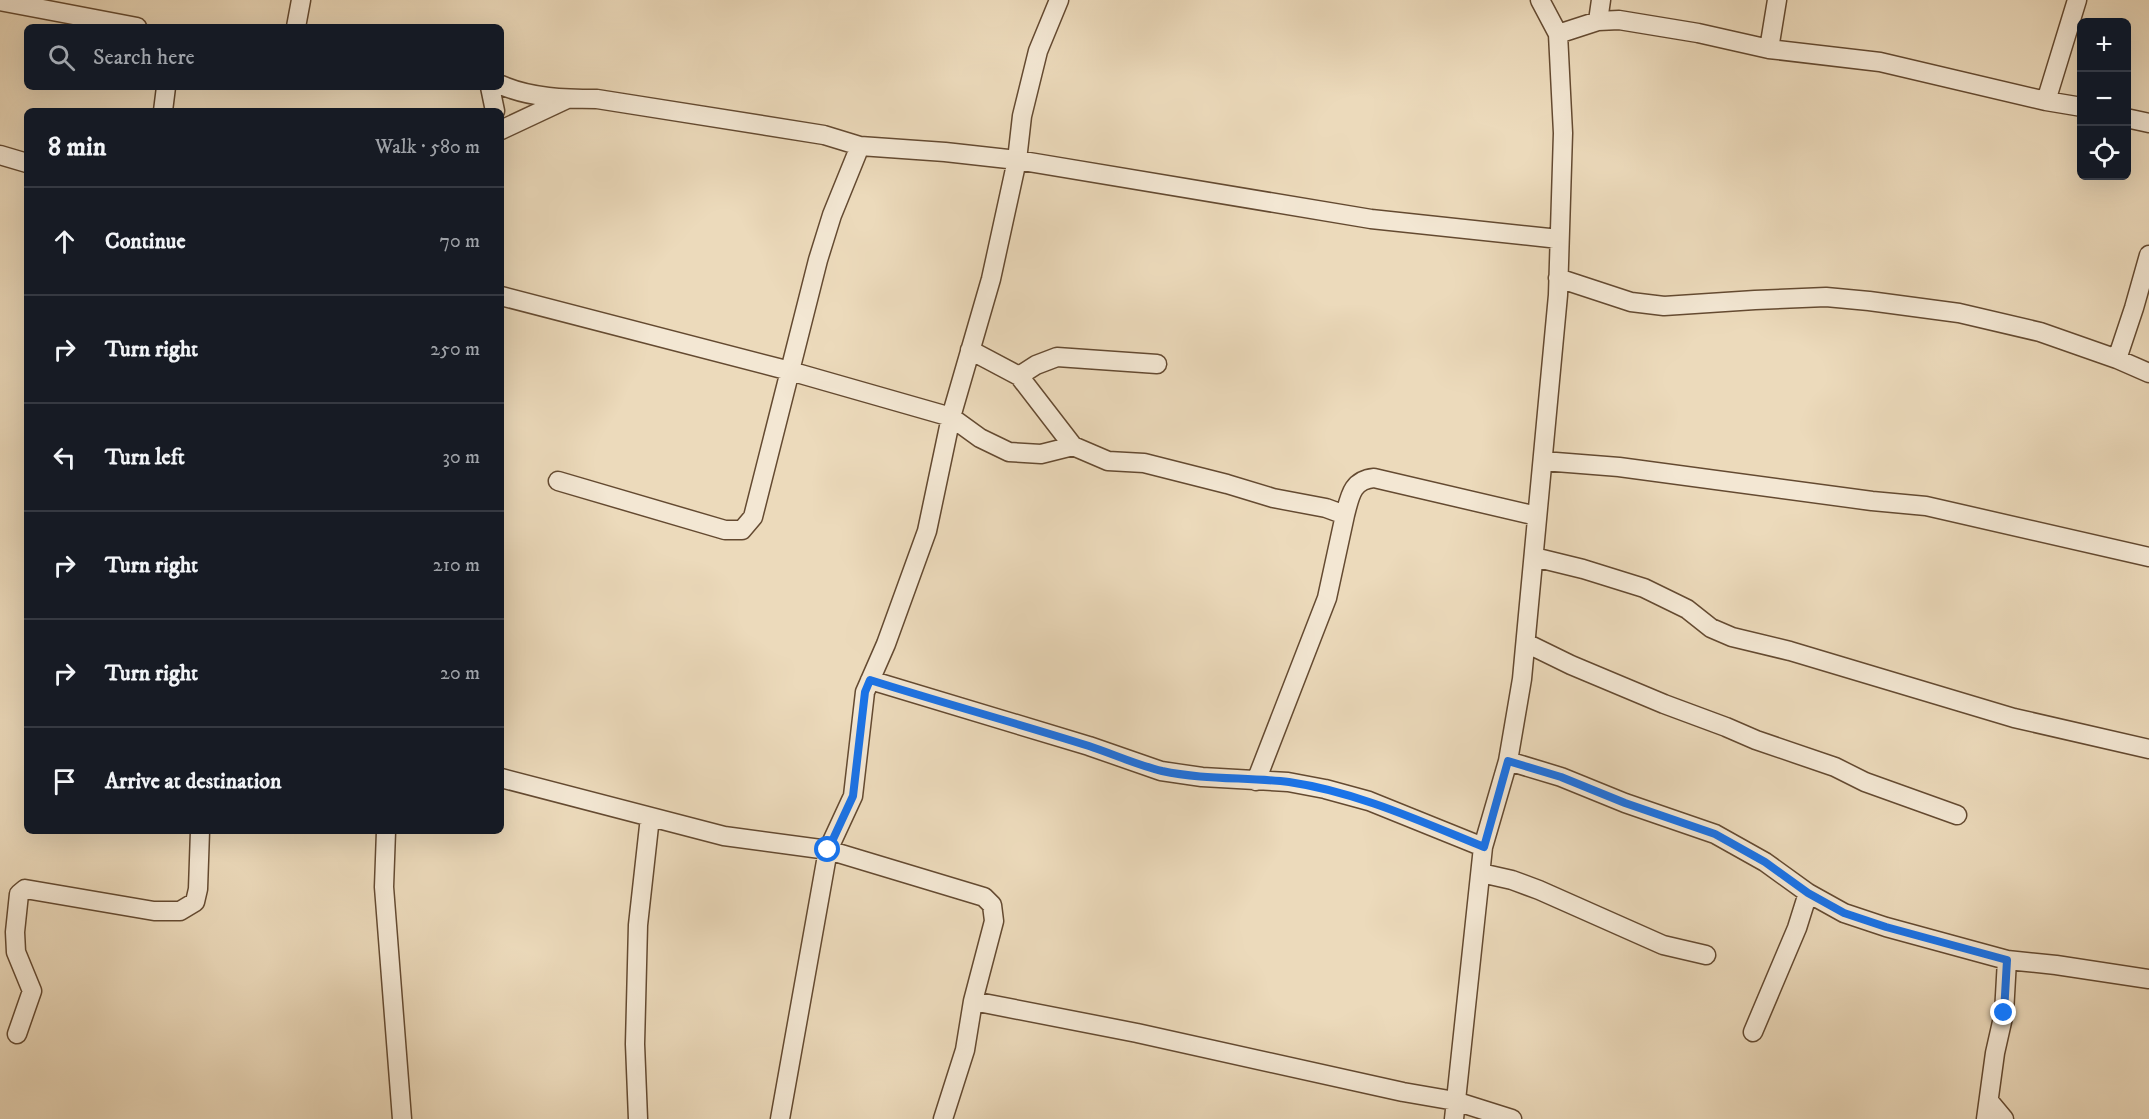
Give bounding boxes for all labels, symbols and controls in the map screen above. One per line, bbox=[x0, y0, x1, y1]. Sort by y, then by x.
map controls bbox=[2077, 18, 2131, 180]
button: + bbox=[2077, 18, 2131, 72]
search box bbox=[24, 24, 504, 90]
icon: search bbox=[45, 41, 78, 74]
text: Search here bbox=[93, 44, 195, 71]
button: − bbox=[2077, 72, 2131, 126]
button: locate bbox=[2077, 126, 2131, 180]
text: 8 min bbox=[48, 131, 106, 164]
text: Walk · 580 m bbox=[375, 135, 480, 160]
icon: ahead bbox=[48, 225, 81, 258]
text: Continue bbox=[105, 228, 186, 255]
text: 70 m bbox=[439, 229, 480, 254]
icon: right bbox=[48, 333, 81, 366]
text: Turn right bbox=[105, 336, 198, 363]
text: 250 m bbox=[430, 337, 480, 362]
icon: left bbox=[48, 441, 81, 474]
text: Turn left bbox=[105, 444, 185, 471]
text: 30 m bbox=[442, 445, 480, 470]
icon: right bbox=[48, 549, 81, 582]
text: Turn right bbox=[105, 552, 198, 579]
text: 210 m bbox=[433, 553, 480, 578]
icon: right bbox=[48, 657, 81, 690]
text: Turn right bbox=[105, 660, 198, 687]
text: 20 m bbox=[440, 661, 480, 686]
icon: arrive bbox=[48, 765, 81, 798]
text: Arrive at destination bbox=[105, 768, 282, 795]
route start bbox=[814, 836, 840, 862]
route end bbox=[1990, 999, 2016, 1025]

